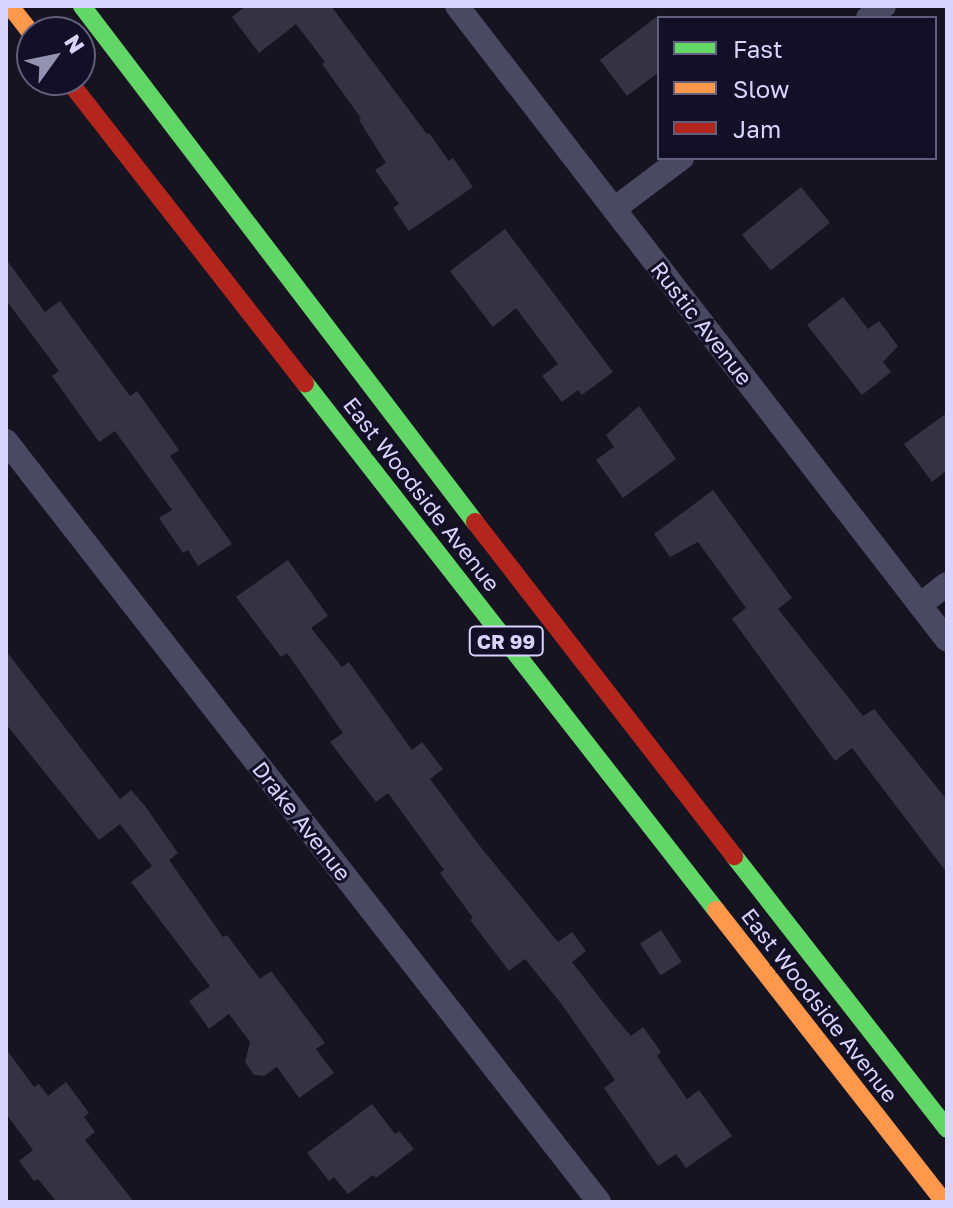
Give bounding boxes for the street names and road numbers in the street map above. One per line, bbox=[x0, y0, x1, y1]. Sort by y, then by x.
street label: Rustic Avenue bbox=[646, 256, 758, 390]
street label: East Woodside Avenue bbox=[338, 392, 506, 596]
road number: CR 99 bbox=[468, 625, 544, 657]
street label: Drake Avenue bbox=[247, 756, 357, 886]
street label: East Woodside Avenue bbox=[736, 903, 904, 1107]

